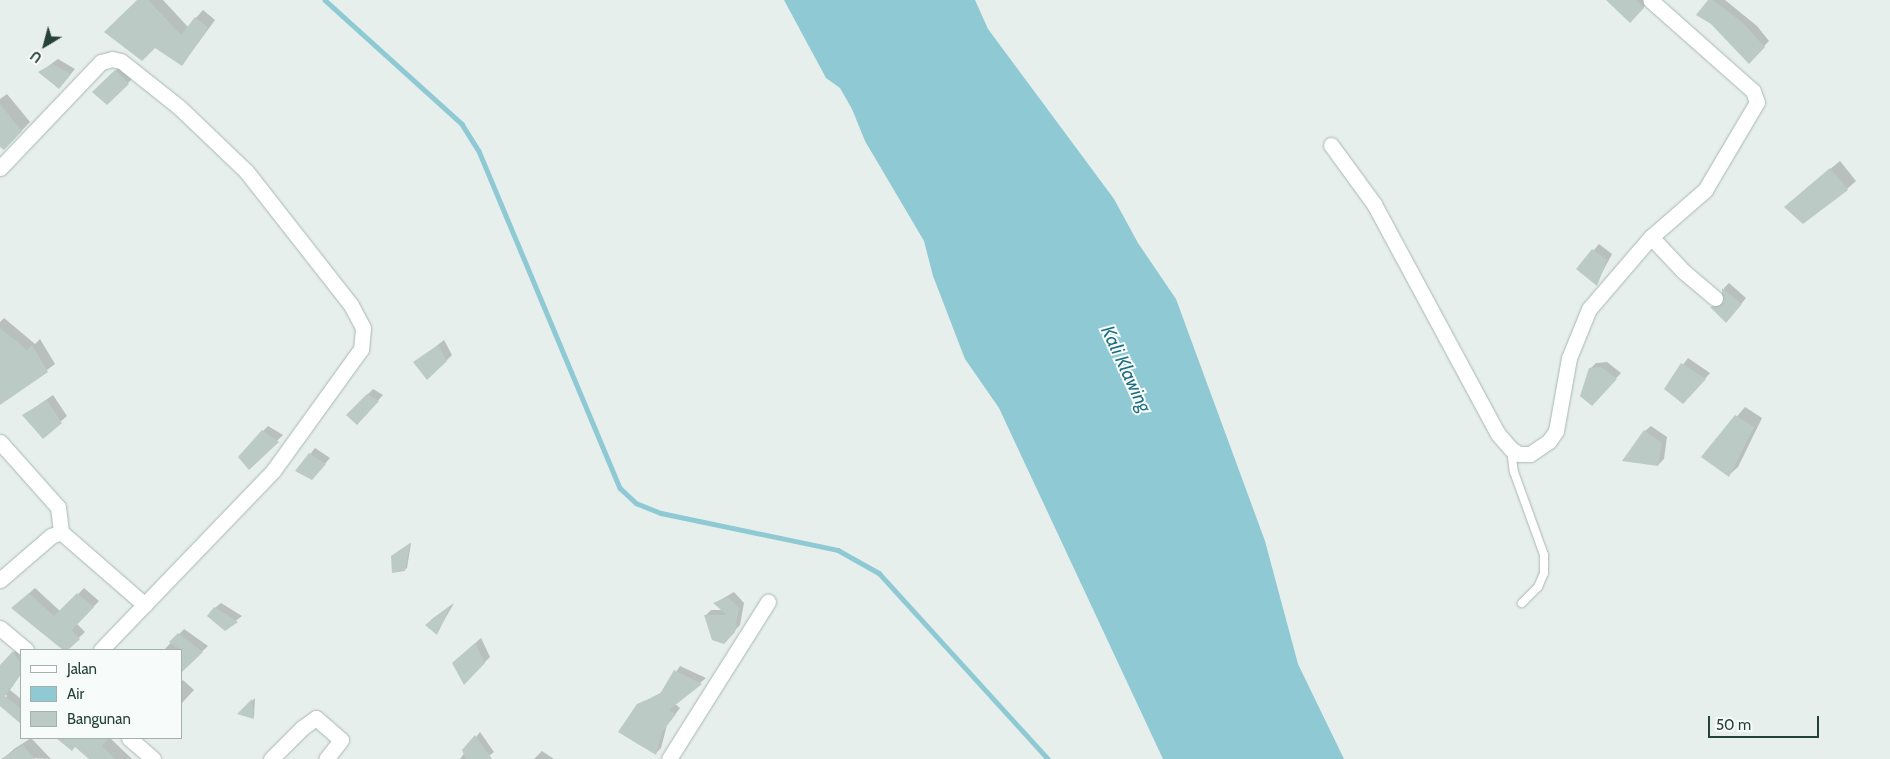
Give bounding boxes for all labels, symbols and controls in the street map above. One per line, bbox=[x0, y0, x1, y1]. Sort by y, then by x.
north arrow bbox=[20, 20, 70, 70]
text: U bbox=[27, 47, 45, 67]
water label: Kali Klawing bbox=[1096, 322, 1156, 416]
legend bbox=[20, 649, 182, 739]
text: Jalan bbox=[67, 660, 97, 678]
text: Air bbox=[67, 685, 84, 703]
scale bar bbox=[1710, 706, 1821, 738]
text: Bangunan bbox=[67, 710, 131, 728]
text: 50 m bbox=[1716, 716, 1751, 734]

